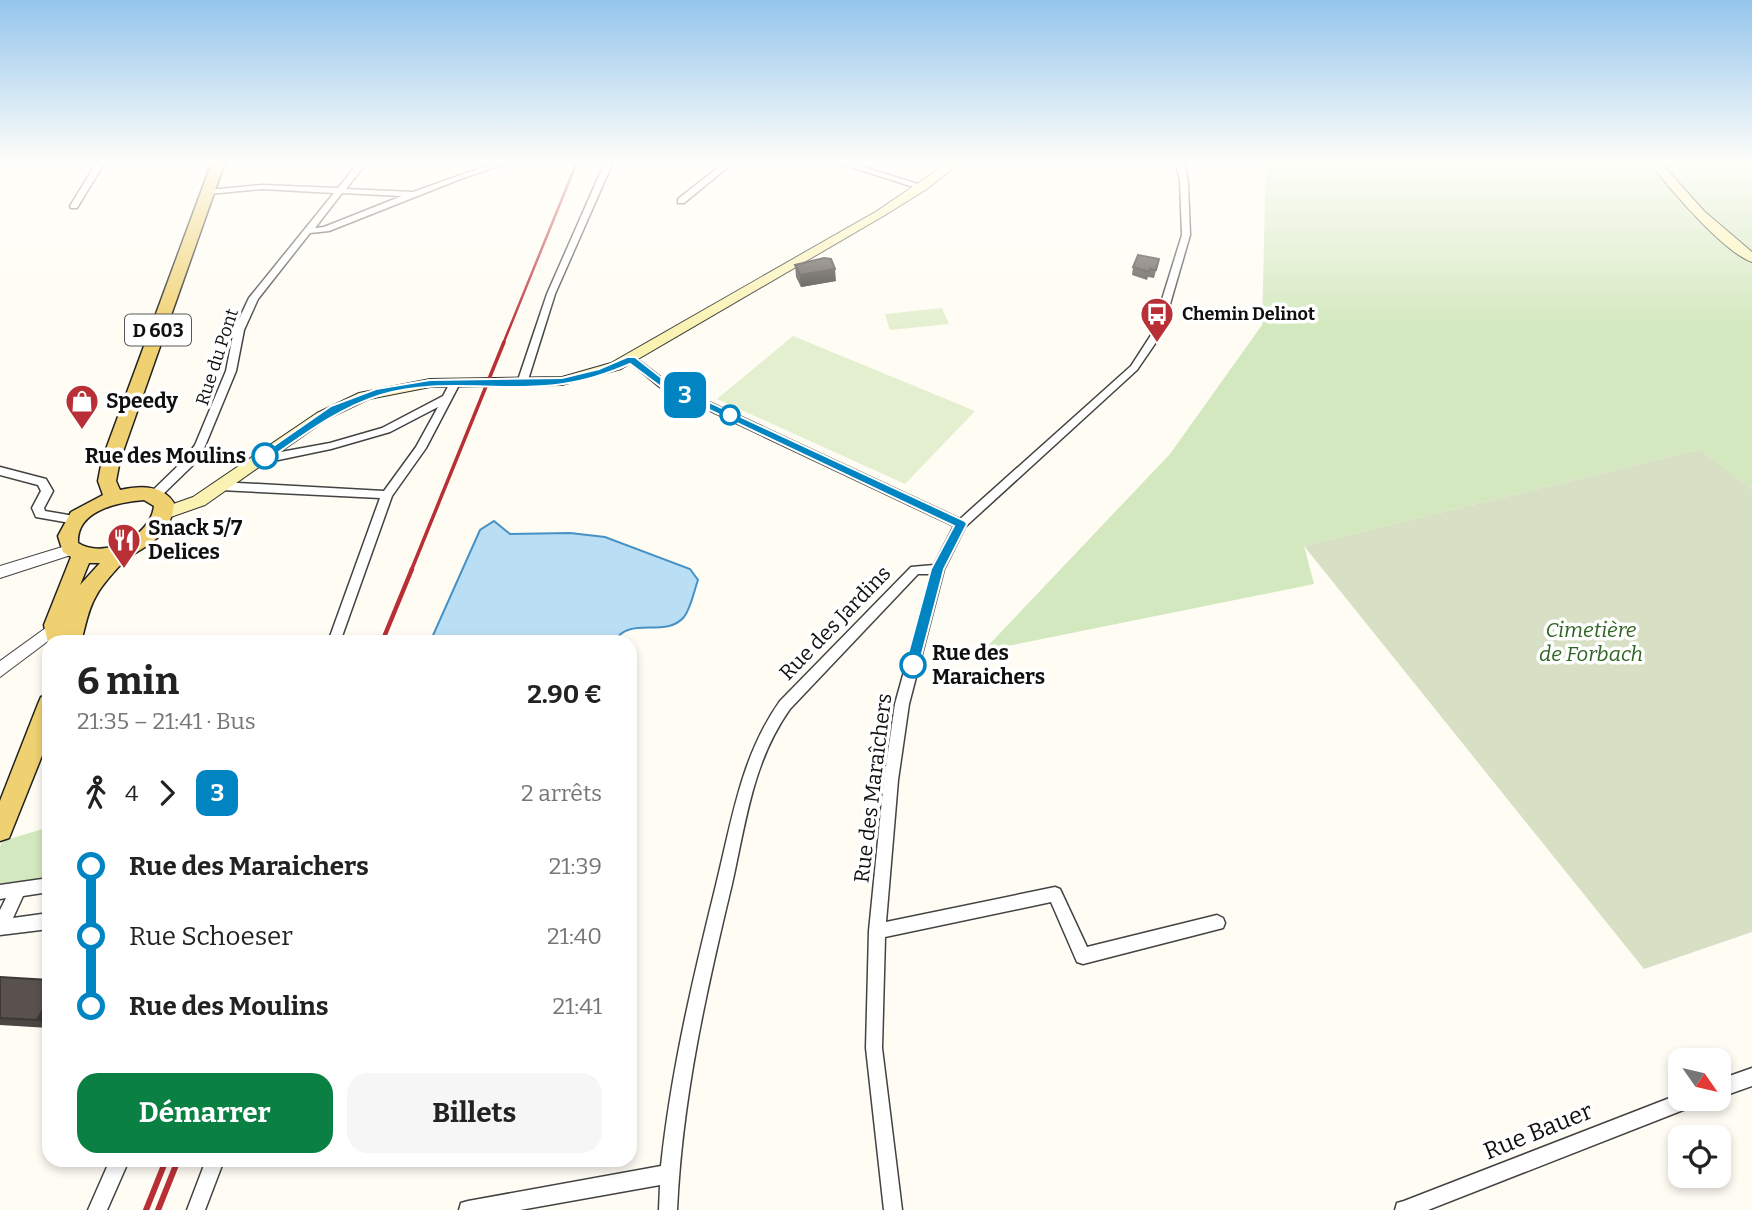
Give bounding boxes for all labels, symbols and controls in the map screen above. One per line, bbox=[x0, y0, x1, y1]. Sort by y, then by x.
bus stop icon: Chemin Delinot bbox=[1138, 295, 1176, 344]
place label: Chemin Delinot bbox=[1182, 303, 1315, 325]
street label: Rue du Pont bbox=[191, 305, 243, 408]
road number: D 603 bbox=[125, 314, 191, 346]
line badge: 3 bbox=[662, 372, 708, 418]
text: 3 bbox=[678, 381, 692, 409]
shop icon: Speedy bbox=[63, 382, 101, 431]
place label: Speedy bbox=[106, 388, 178, 414]
unlabelled marker bbox=[720, 405, 740, 425]
place label: Rue des Moulins bbox=[85, 443, 246, 469]
marker: Rue des Moulins bbox=[252, 443, 278, 469]
place label: Snack 5/7 Delices bbox=[148, 515, 243, 565]
restaurant icon: Snack 5/7 Delices bbox=[105, 521, 143, 570]
street label: Rue des Jardins bbox=[774, 560, 896, 686]
park label: Cimetière de Forbach bbox=[1539, 617, 1643, 667]
place label: Rue des Maraichers bbox=[932, 640, 1045, 690]
marker: Rue des Maraichers bbox=[900, 652, 926, 678]
text: 6 min bbox=[77, 658, 179, 704]
text: 2.90 € bbox=[527, 679, 602, 710]
street label: Rue des Maraîchers bbox=[848, 692, 898, 884]
text: 21:35 – 21:41 · Bus bbox=[77, 707, 256, 735]
icon: walk bbox=[77, 774, 115, 812]
icon: forward bbox=[148, 774, 186, 812]
text: 4 bbox=[125, 779, 138, 807]
text: 3 bbox=[210, 779, 224, 807]
text: 2 arrêts bbox=[521, 779, 602, 807]
text: Rue des Maraichers bbox=[129, 851, 369, 882]
text: 21:39 bbox=[549, 852, 602, 880]
text: Rue Schoeser bbox=[129, 921, 293, 952]
text: 21:40 bbox=[547, 922, 602, 950]
text: Rue des Moulins bbox=[129, 991, 329, 1022]
text: 21:41 bbox=[553, 992, 602, 1020]
north arrow bbox=[1668, 1048, 1731, 1111]
map controls bbox=[1668, 1048, 1731, 1188]
button: Démarrer bbox=[77, 1073, 333, 1153]
button: Billets bbox=[347, 1073, 602, 1153]
street label: Rue Bauer bbox=[1480, 1096, 1597, 1165]
button: locate bbox=[1668, 1125, 1731, 1188]

